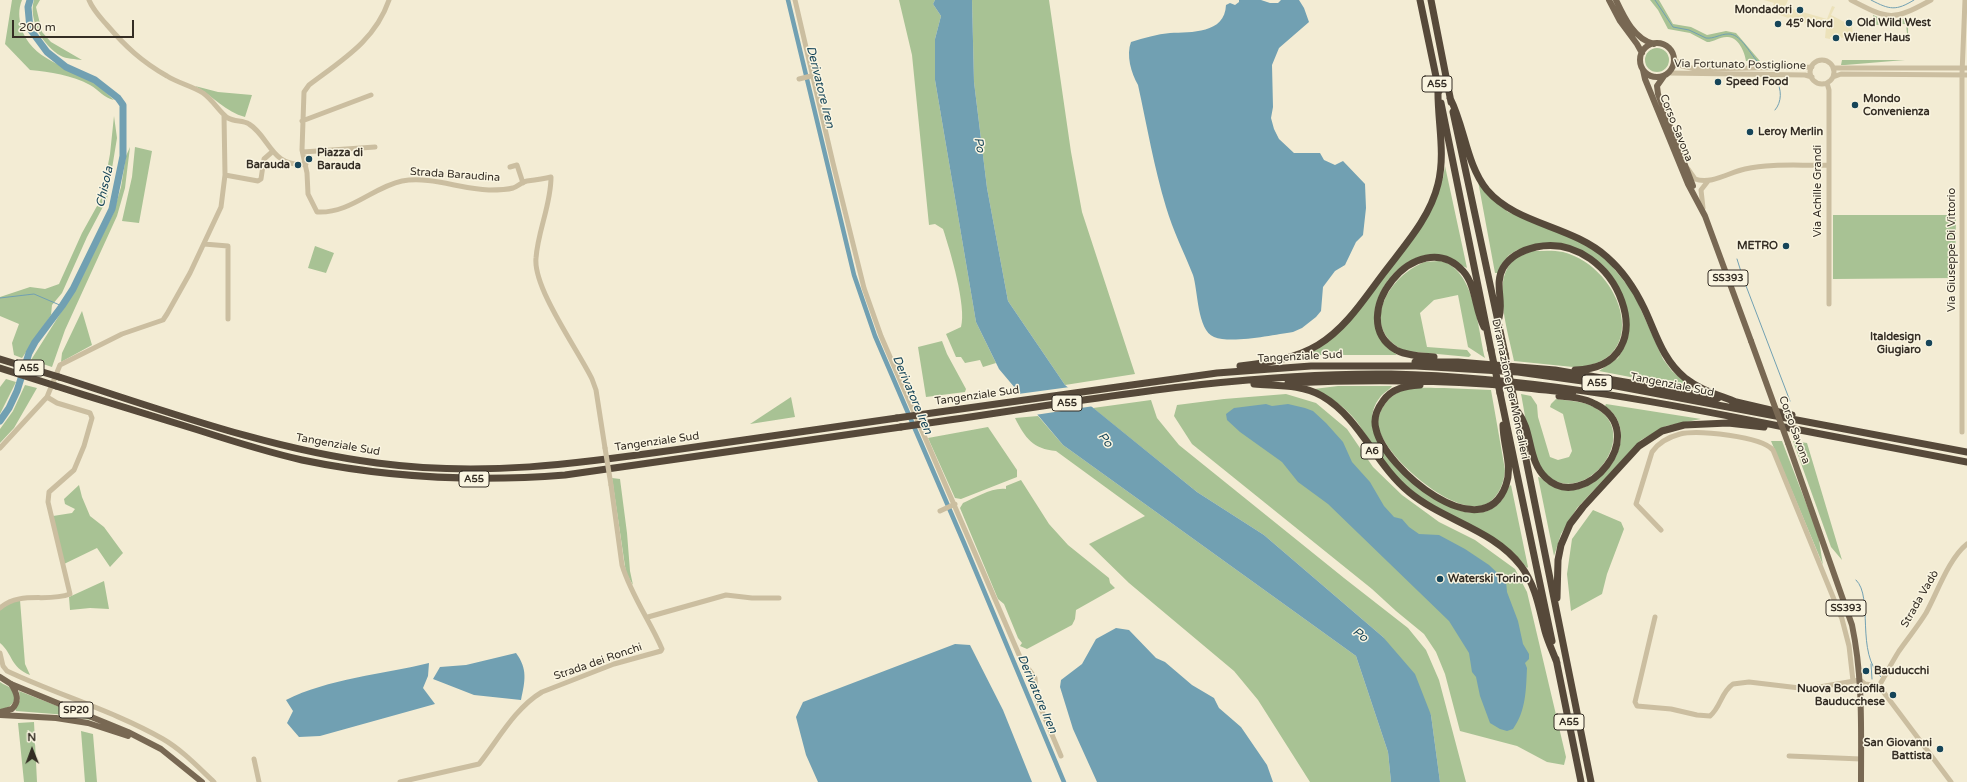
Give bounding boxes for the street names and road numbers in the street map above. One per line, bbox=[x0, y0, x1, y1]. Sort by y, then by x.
street label: Via Fortunato Postiglione bbox=[1674, 57, 1806, 73]
road number: A55 bbox=[1422, 76, 1452, 92]
street label: Corso Savona bbox=[1657, 92, 1695, 164]
street label: Via Achille Grandi bbox=[1811, 145, 1825, 237]
street label: Strada Baraudina bbox=[409, 165, 501, 185]
street label: Via Giuseppe Di Vittorio bbox=[1945, 188, 1959, 312]
road number: SS393 bbox=[1708, 270, 1748, 286]
street label: Diramazione per Moncalieri bbox=[1489, 318, 1531, 460]
street label: Tangenziale Sud bbox=[1257, 348, 1343, 366]
road number: A55 bbox=[14, 360, 44, 376]
street label: Tangenziale Sud bbox=[1629, 370, 1715, 400]
road number: A55 bbox=[1582, 375, 1612, 391]
street label: Tangenziale Sud bbox=[934, 384, 1020, 408]
street label: Corso Savona bbox=[1776, 394, 1812, 466]
road number: A55 bbox=[1052, 395, 1082, 411]
street label: Tangenziale Sud bbox=[614, 430, 700, 454]
street label: Tangenziale Sud bbox=[295, 431, 381, 459]
road number: A6 bbox=[1361, 443, 1383, 459]
road number: A55 bbox=[459, 471, 489, 487]
street label: Strada Vadò bbox=[1898, 568, 1942, 630]
road number: SS393 bbox=[1826, 600, 1866, 616]
street label: Strada dei Ronchi bbox=[552, 641, 644, 683]
road number: SP20 bbox=[59, 702, 93, 718]
road number: A55 bbox=[1554, 714, 1584, 730]

